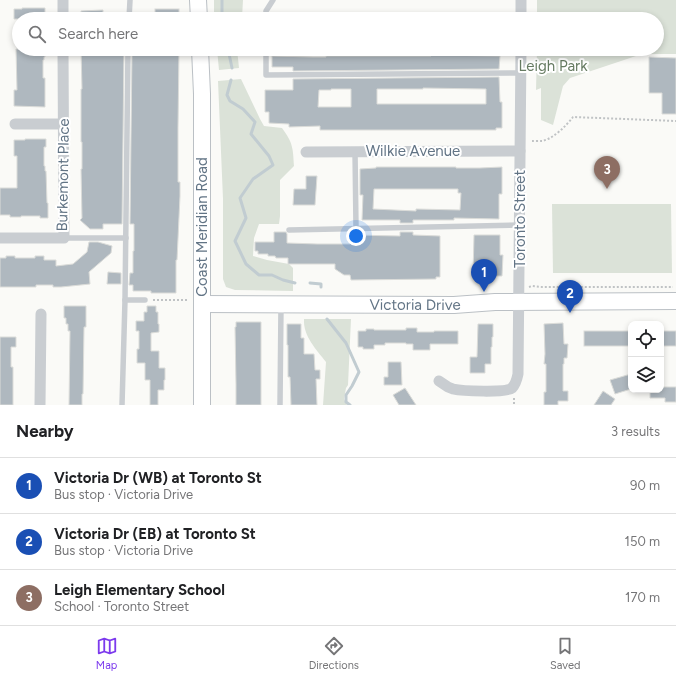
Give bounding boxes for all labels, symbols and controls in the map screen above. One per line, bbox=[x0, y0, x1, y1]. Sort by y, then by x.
search box bbox=[12, 12, 664, 56]
icon: search bbox=[26, 23, 48, 45]
text: Search here bbox=[58, 25, 138, 43]
park label: Leigh Park bbox=[519, 57, 588, 75]
street label: Burkemont Place bbox=[53, 118, 73, 232]
street label: Wilkie Avenue bbox=[366, 142, 460, 160]
pin: 3 bbox=[594, 156, 620, 189]
street label: Coast Meridian Road bbox=[193, 157, 211, 297]
street label: Toronto Street bbox=[511, 170, 529, 268]
your location bbox=[346, 226, 366, 246]
pin: 1 bbox=[471, 259, 497, 292]
pin: 2 bbox=[557, 280, 583, 313]
street label: Victoria Drive bbox=[369, 296, 461, 314]
map controls bbox=[628, 321, 664, 393]
button: locate bbox=[628, 321, 664, 357]
button: layers bbox=[628, 357, 664, 393]
text: Nearby bbox=[16, 421, 74, 441]
text: 3 results bbox=[611, 424, 660, 439]
text: Victoria Dr (WB) at Toronto St bbox=[54, 469, 262, 487]
text: 1 bbox=[26, 478, 32, 493]
text: 90 m bbox=[630, 478, 660, 493]
text: Bus stop · Victoria Drive bbox=[54, 487, 193, 502]
text: Victoria Dr (EB) at Toronto St bbox=[54, 525, 256, 543]
text: 2 bbox=[25, 534, 33, 549]
text: 150 m bbox=[625, 534, 660, 549]
text: Bus stop · Victoria Drive bbox=[54, 543, 193, 558]
text: Leigh Elementary School bbox=[54, 581, 225, 599]
text: 3 bbox=[25, 590, 33, 605]
text: 170 m bbox=[625, 590, 660, 605]
text: School · Toronto Street bbox=[54, 599, 189, 614]
tab: Map bbox=[96, 635, 118, 672]
tab: Directions bbox=[309, 635, 359, 672]
tab: Saved bbox=[550, 635, 580, 672]

